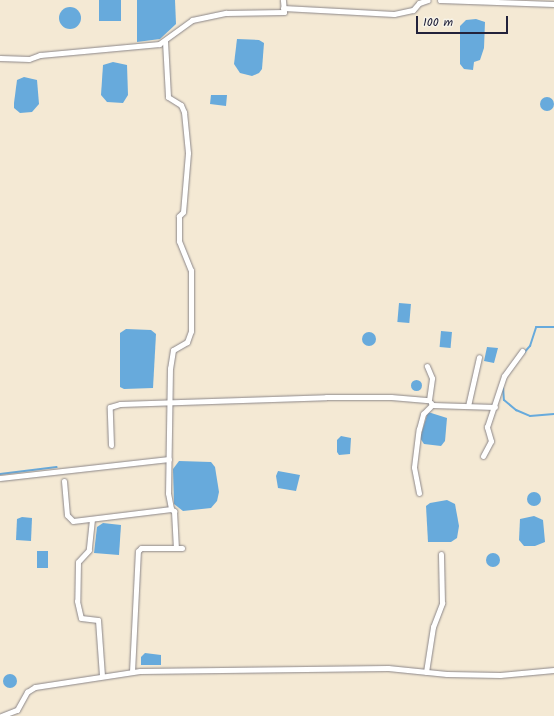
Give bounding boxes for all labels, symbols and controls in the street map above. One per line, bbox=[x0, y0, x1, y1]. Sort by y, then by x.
scale bar bbox=[418, 8, 510, 34]
text: 100 m bbox=[423, 13, 453, 32]

